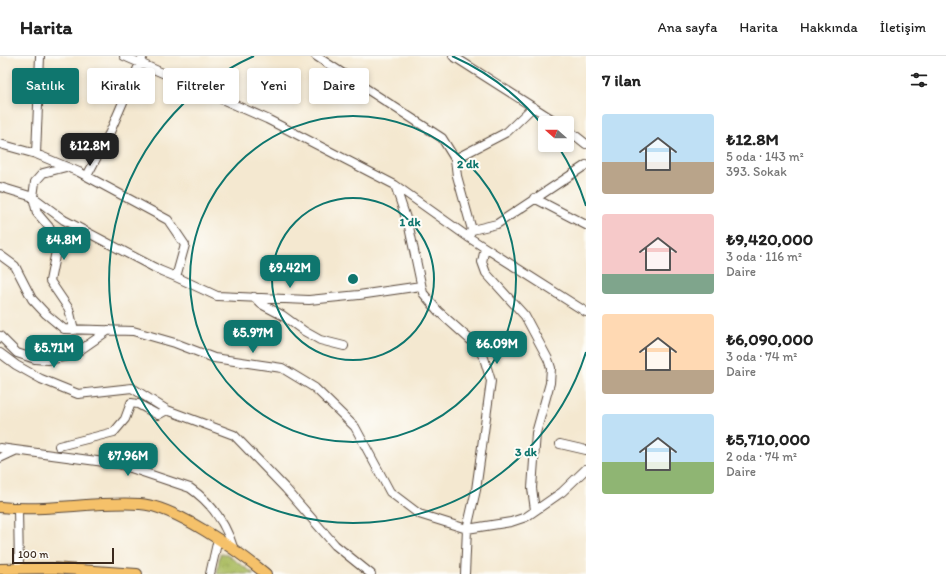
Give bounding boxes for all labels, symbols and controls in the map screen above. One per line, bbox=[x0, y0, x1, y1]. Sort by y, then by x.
text: Harita bbox=[20, 16, 72, 39]
text: Ana sayfa bbox=[658, 19, 717, 36]
text: Harita bbox=[739, 19, 778, 36]
text: Hakkında bbox=[800, 19, 858, 36]
text: İletişim bbox=[880, 19, 926, 36]
chip: Satılık bbox=[12, 68, 79, 104]
chip: Kiralık bbox=[87, 68, 155, 104]
chip: Filtreler bbox=[163, 68, 239, 104]
chip: Yeni bbox=[247, 68, 301, 104]
chip: Daire bbox=[309, 68, 369, 104]
icon: filters bbox=[908, 69, 930, 91]
text: 7 ilan bbox=[602, 70, 641, 90]
north arrow bbox=[538, 116, 574, 152]
map controls bbox=[538, 116, 574, 152]
text: ₺12.8M bbox=[726, 129, 779, 149]
icon: home bbox=[634, 130, 682, 178]
pin: ₺12.8M bbox=[57, 133, 123, 167]
text: ₺12.8M bbox=[70, 138, 110, 153]
text: 5 oda · 143 m² bbox=[726, 149, 804, 164]
text: 2 dk bbox=[457, 157, 480, 171]
text: 393. Sokak bbox=[726, 164, 787, 179]
text: 1 dk bbox=[399, 215, 421, 229]
pin: ₺4.8M bbox=[36, 227, 92, 261]
text: ₺9,420,000 bbox=[726, 229, 813, 249]
icon: home bbox=[634, 230, 682, 278]
text: ₺4.8M bbox=[46, 232, 82, 247]
text: 3 oda · 116 m² bbox=[726, 249, 802, 264]
pin: ₺9.42M bbox=[257, 255, 323, 289]
text: ₺9.42M bbox=[269, 260, 311, 275]
text: Daire bbox=[726, 264, 756, 279]
centre of rings bbox=[346, 272, 360, 286]
pin: ₺5.97M bbox=[220, 320, 286, 354]
text: ₺5.97M bbox=[233, 325, 273, 340]
text: ₺6,090,000 bbox=[726, 329, 813, 349]
icon: home bbox=[634, 330, 682, 378]
pin: ₺6.09M bbox=[464, 331, 530, 365]
pin: ₺5.71M bbox=[21, 335, 87, 369]
text: ₺6.09M bbox=[476, 336, 518, 351]
text: ₺5.71M bbox=[34, 340, 74, 355]
text: 3 oda · 74 m² bbox=[726, 349, 797, 364]
text: Daire bbox=[726, 364, 756, 379]
text: ₺5,710,000 bbox=[726, 429, 810, 449]
icon: home bbox=[634, 430, 682, 478]
pin: ₺7.96M bbox=[95, 443, 161, 477]
text: 3 dk bbox=[515, 445, 538, 459]
text: ₺7.96M bbox=[108, 448, 148, 463]
text: 2 oda · 74 m² bbox=[726, 449, 797, 464]
text: Daire bbox=[726, 464, 756, 479]
scale bar bbox=[12, 546, 114, 565]
text: 100 m bbox=[18, 548, 48, 561]

